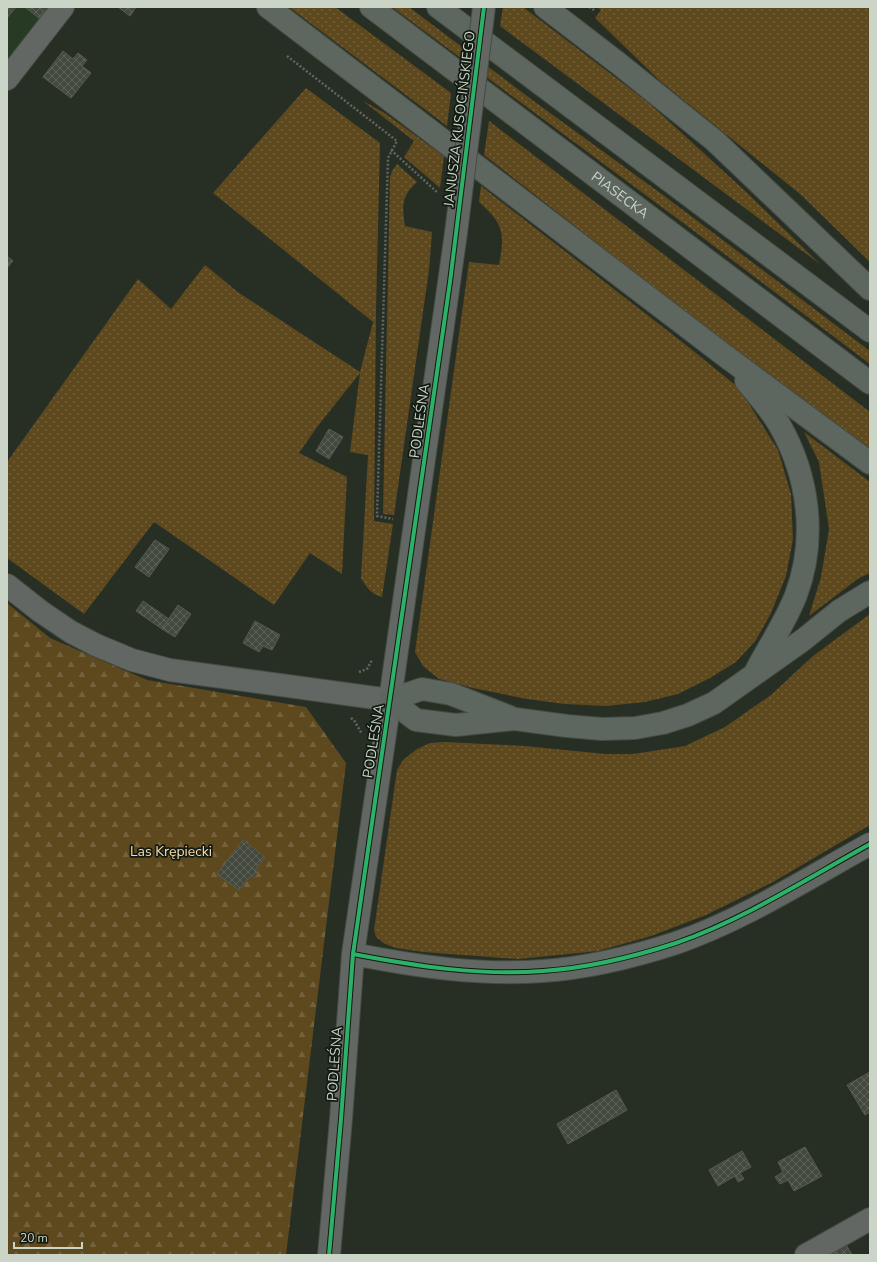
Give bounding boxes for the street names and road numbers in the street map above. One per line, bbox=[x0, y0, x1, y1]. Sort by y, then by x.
street label: JANUSZA KUSOCIŃSKIEGO bbox=[439, 30, 480, 209]
street label: PIASECKA bbox=[587, 167, 653, 223]
street label: PODLEŚNA bbox=[405, 383, 434, 459]
street label: PODLEŚNA bbox=[358, 703, 389, 779]
street label: PODLEŚNA bbox=[322, 1026, 347, 1102]

